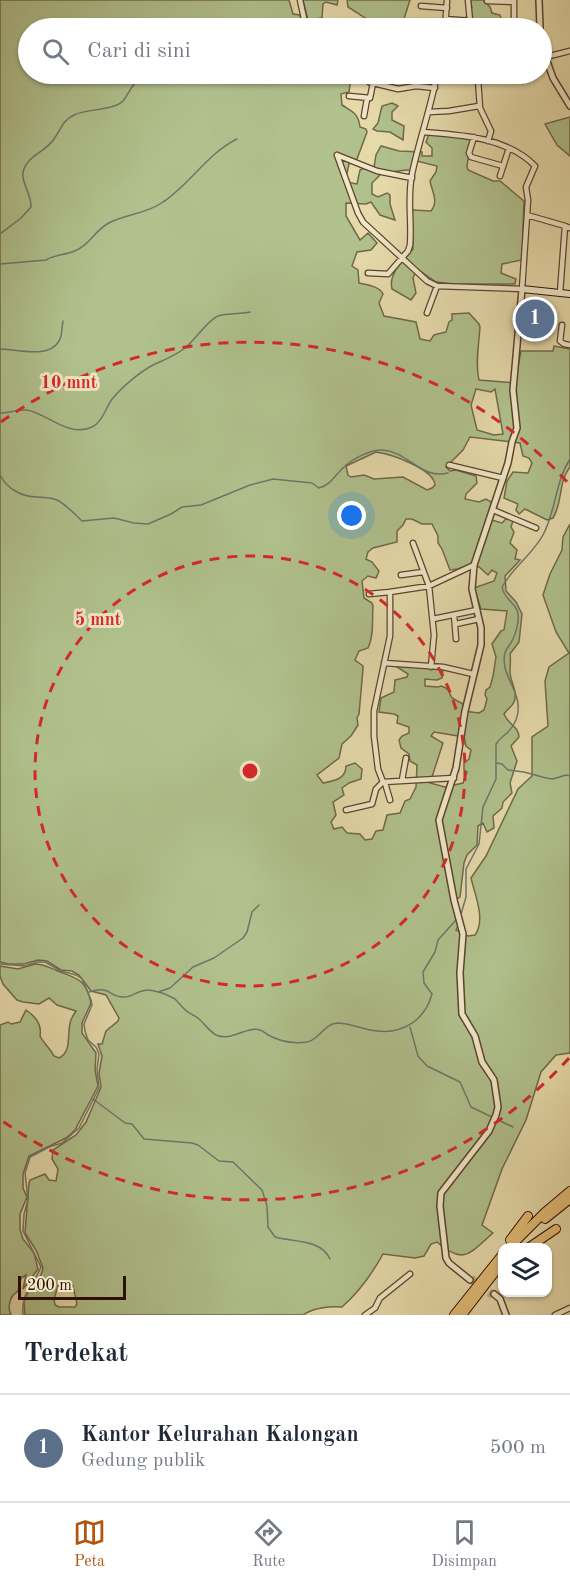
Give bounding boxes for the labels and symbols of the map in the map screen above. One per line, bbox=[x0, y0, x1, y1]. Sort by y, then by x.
pin: 1 bbox=[516, 296, 554, 342]
text: 10 mnt bbox=[41, 374, 98, 392]
your location bbox=[337, 501, 366, 530]
text: 5 mnt bbox=[75, 611, 122, 629]
centre of rings bbox=[240, 761, 260, 781]
scale bar bbox=[18, 1273, 126, 1300]

